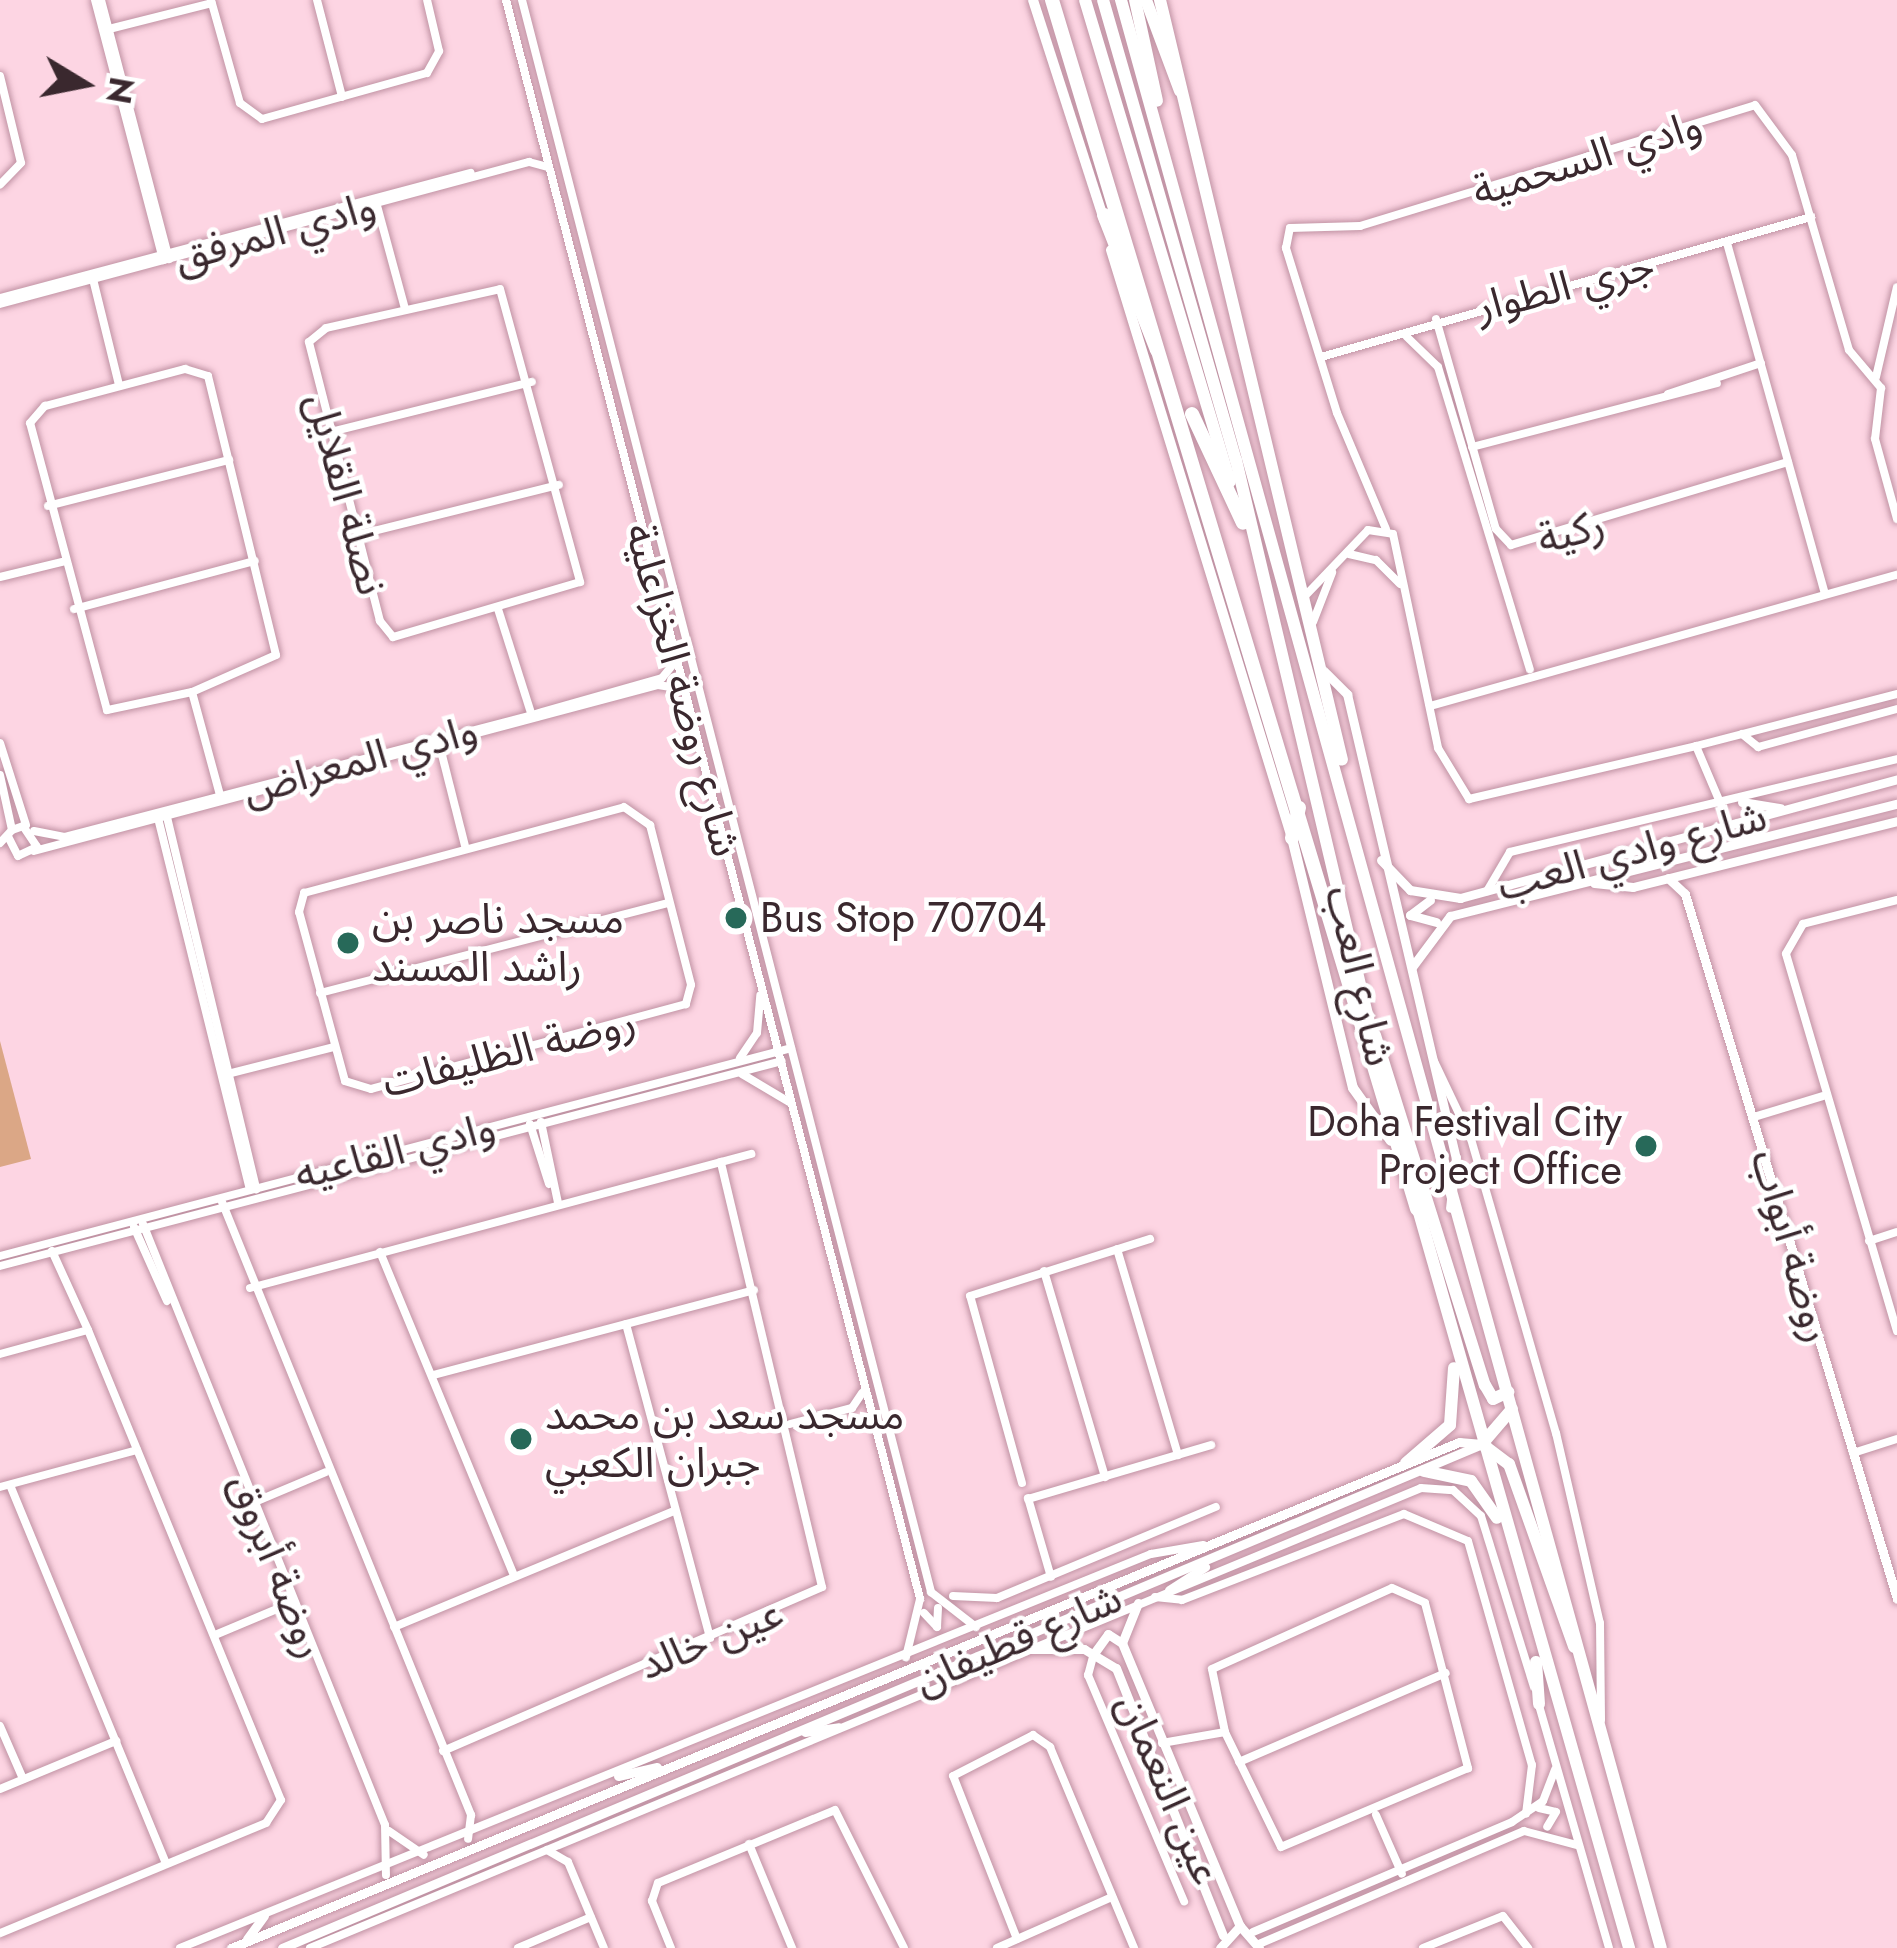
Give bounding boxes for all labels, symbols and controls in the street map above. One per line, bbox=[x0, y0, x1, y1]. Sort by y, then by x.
north arrow bbox=[24, 24, 144, 144]
text: N bbox=[95, 73, 145, 107]
street label: وادي السحمية bbox=[1466, 99, 1708, 217]
street label: وادي المرفق bbox=[169, 181, 381, 283]
street label: جري الطوار bbox=[1471, 240, 1659, 332]
street label: نصلة القلايل bbox=[295, 388, 397, 600]
street label: ركية bbox=[1532, 499, 1610, 565]
street label: شارع روضة الخزاعلية bbox=[614, 518, 752, 862]
street label: وادي المعراض bbox=[237, 704, 483, 816]
street label: شارع وادي العب bbox=[1492, 791, 1772, 911]
street label: شارع العب bbox=[1315, 881, 1405, 1071]
place label: Bus Stop 70704 bbox=[760, 893, 1047, 943]
place label: مسجد ناصر بن راشد المسند bbox=[372, 894, 624, 992]
marker: Bus Stop 70704 bbox=[723, 905, 749, 931]
marker: مسجد ناصر بن راشد المسند bbox=[335, 930, 361, 956]
street label: روضة الظليفات bbox=[377, 996, 641, 1108]
place label: Doha Festival City Project Office bbox=[1307, 1097, 1622, 1196]
street label: وادي القاعيه bbox=[290, 1102, 500, 1200]
marker: Doha Festival City Project Office bbox=[1633, 1133, 1659, 1159]
street label: روضة أبواب bbox=[1741, 1144, 1843, 1348]
place label: مسجد سعد بن محمد جبران الكعبي bbox=[545, 1390, 904, 1488]
marker: مسجد سعد بن محمد جبران الكعبي bbox=[508, 1426, 534, 1452]
street label: روضة أبروق bbox=[217, 1467, 337, 1665]
street label: شارع قطيفان bbox=[907, 1573, 1129, 1705]
street label: عين خالد bbox=[632, 1587, 790, 1691]
street label: عين النعمان bbox=[1106, 1686, 1232, 1892]

